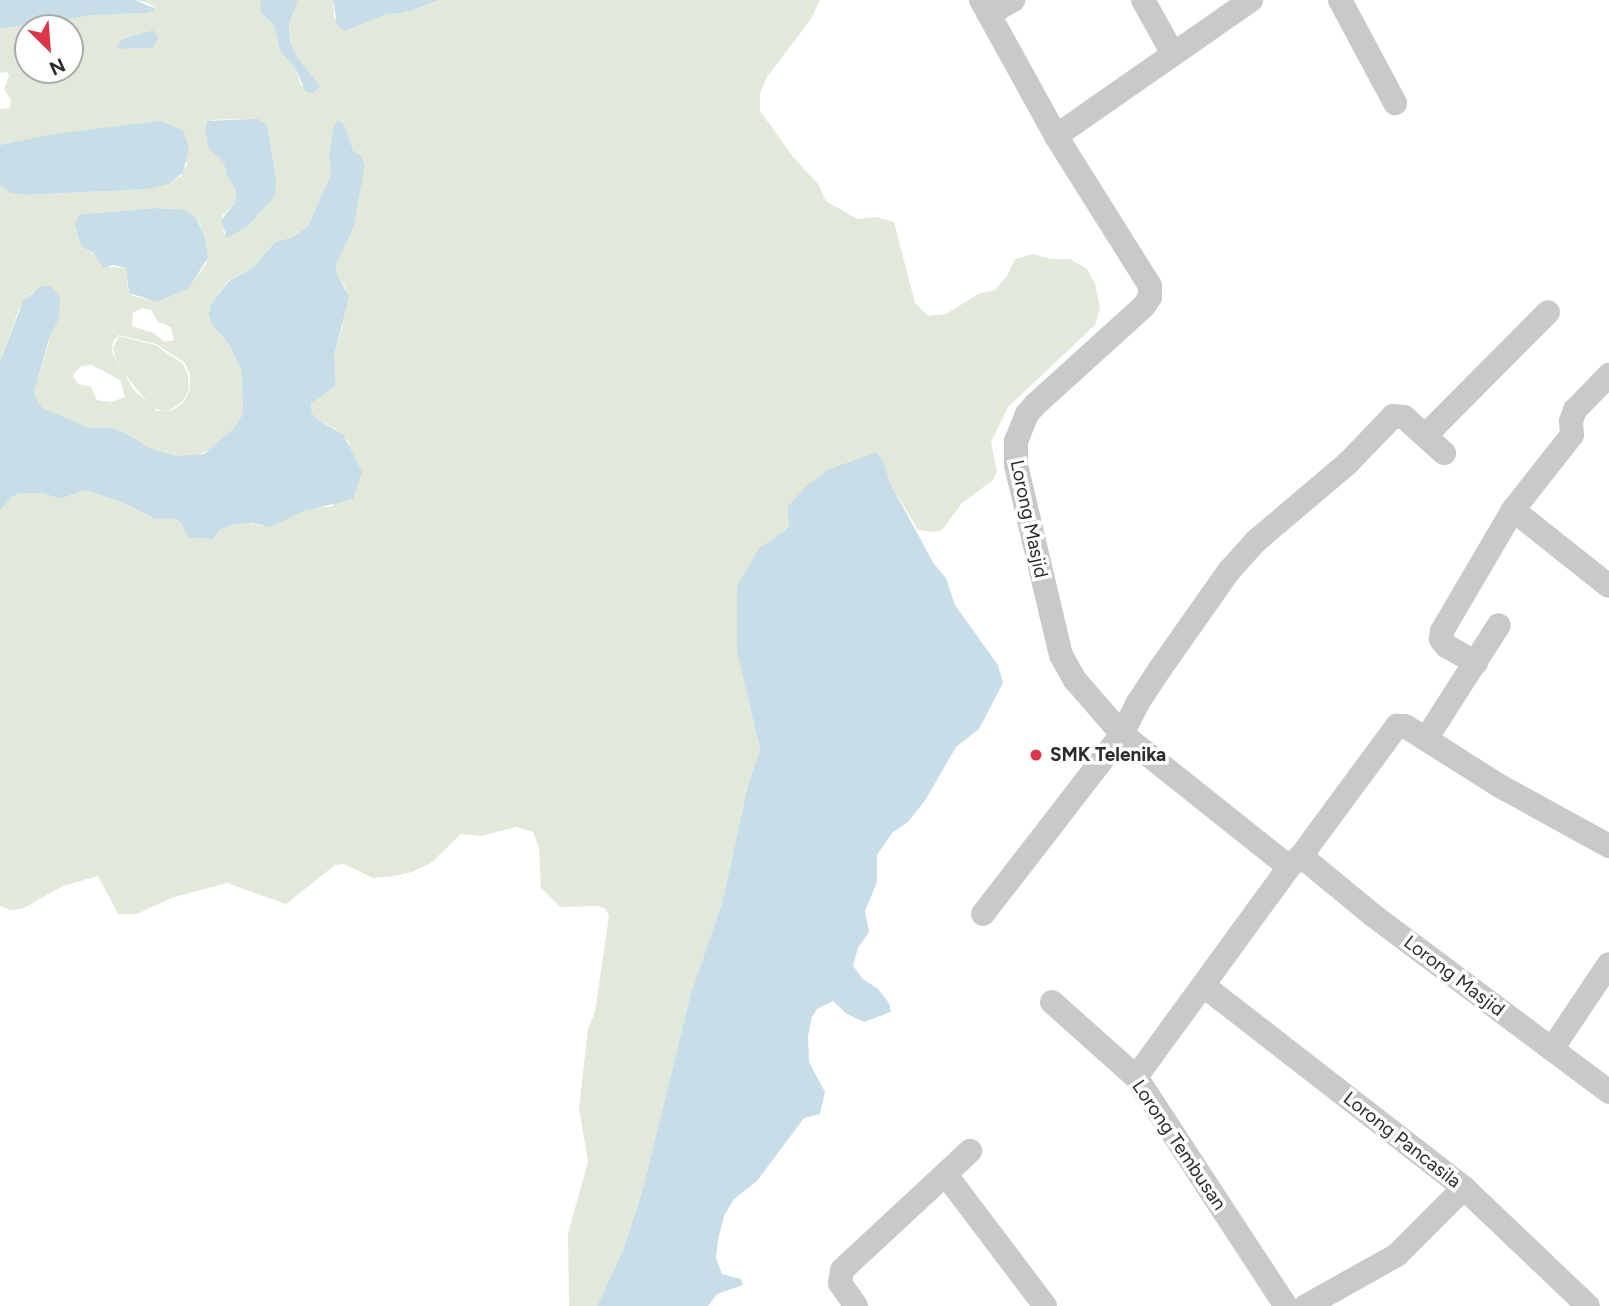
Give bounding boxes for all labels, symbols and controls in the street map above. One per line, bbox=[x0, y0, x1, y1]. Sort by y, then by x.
north arrow bbox=[14, 14, 84, 84]
text: N bbox=[46, 53, 69, 80]
street label: Lorong Masjid bbox=[1005, 458, 1053, 580]
place label: SMK Telenika bbox=[1050, 744, 1166, 766]
marker: SMK Telenika bbox=[1028, 747, 1044, 763]
street label: Lorong Masjid bbox=[1399, 931, 1509, 1021]
street label: Lorong Tembusan bbox=[1127, 1076, 1231, 1214]
street label: Lorong Pancasila bbox=[1339, 1087, 1465, 1193]

